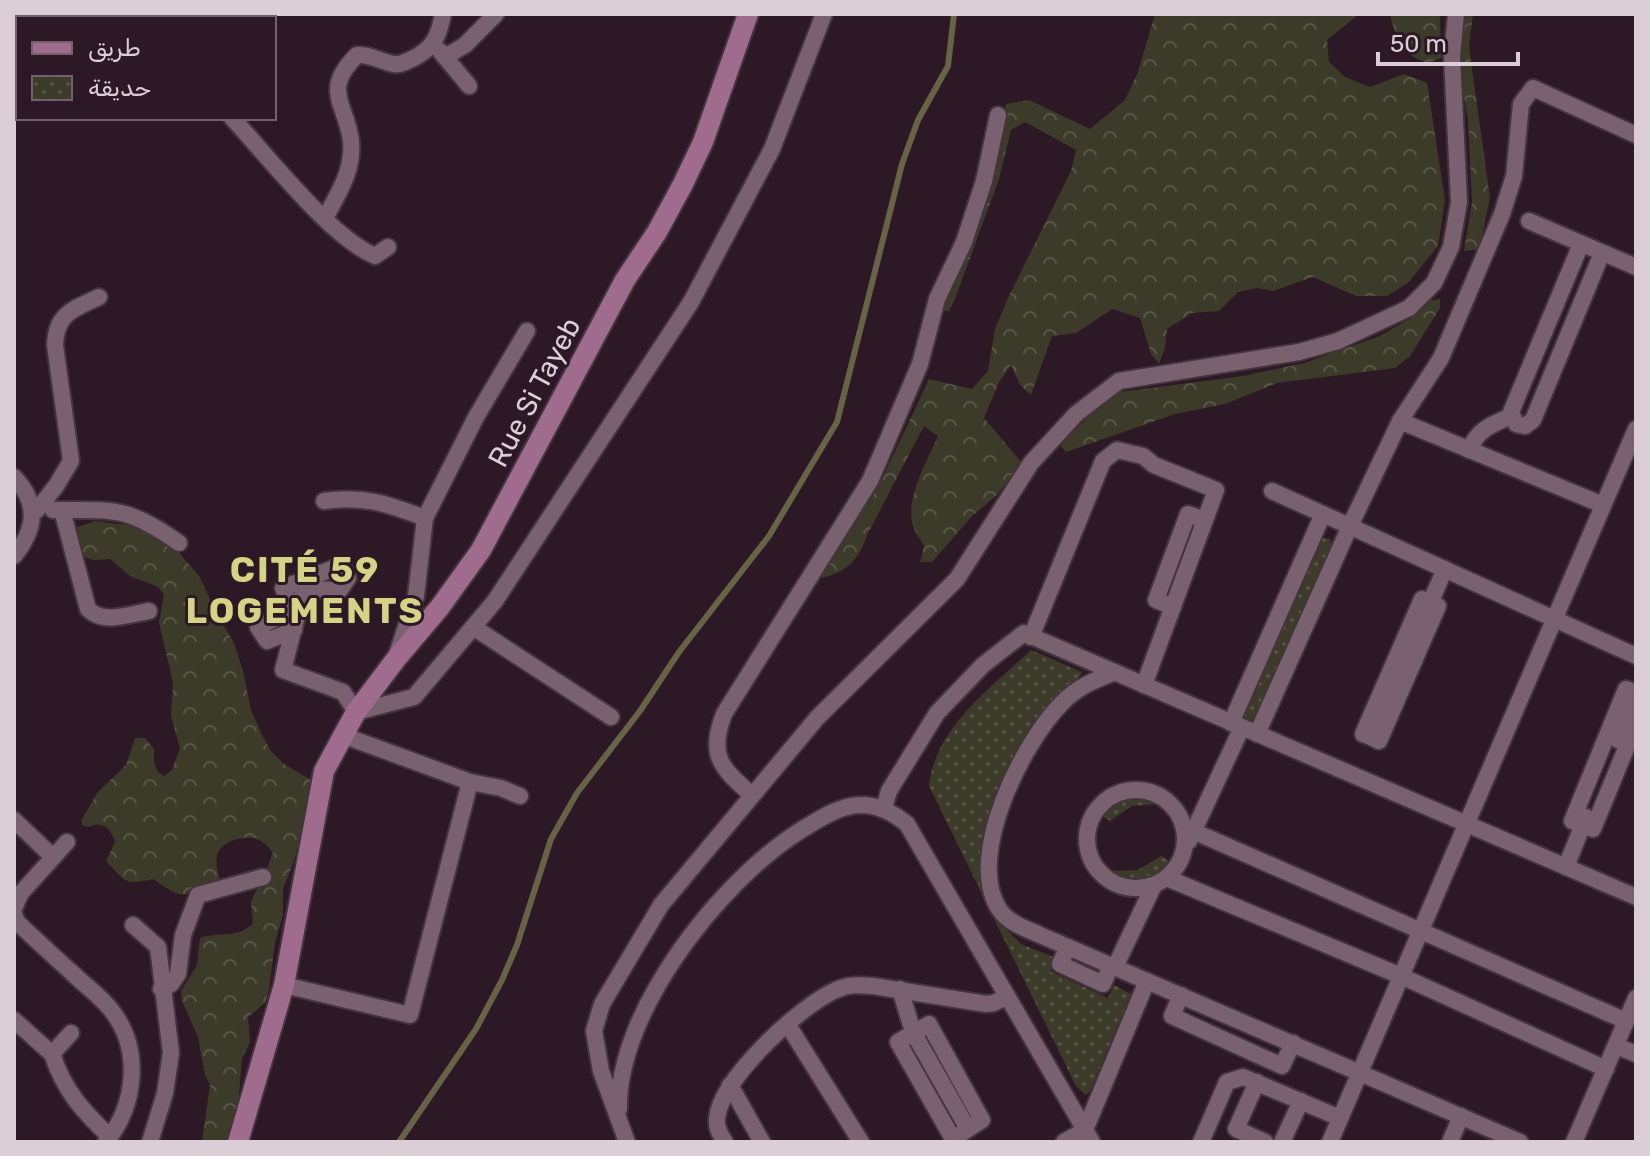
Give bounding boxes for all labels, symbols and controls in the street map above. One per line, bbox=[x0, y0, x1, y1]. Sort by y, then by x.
legend bbox=[16, 16, 276, 120]
scale bar bbox=[1378, 16, 1518, 66]
text: 50 m bbox=[1390, 30, 1447, 58]
text: طريق bbox=[88, 34, 141, 62]
text: حديقة bbox=[88, 74, 151, 102]
street label: Rue Si Tayeb bbox=[481, 312, 588, 472]
district label: CITÉ 59 LOGEMENTS bbox=[186, 548, 424, 632]

